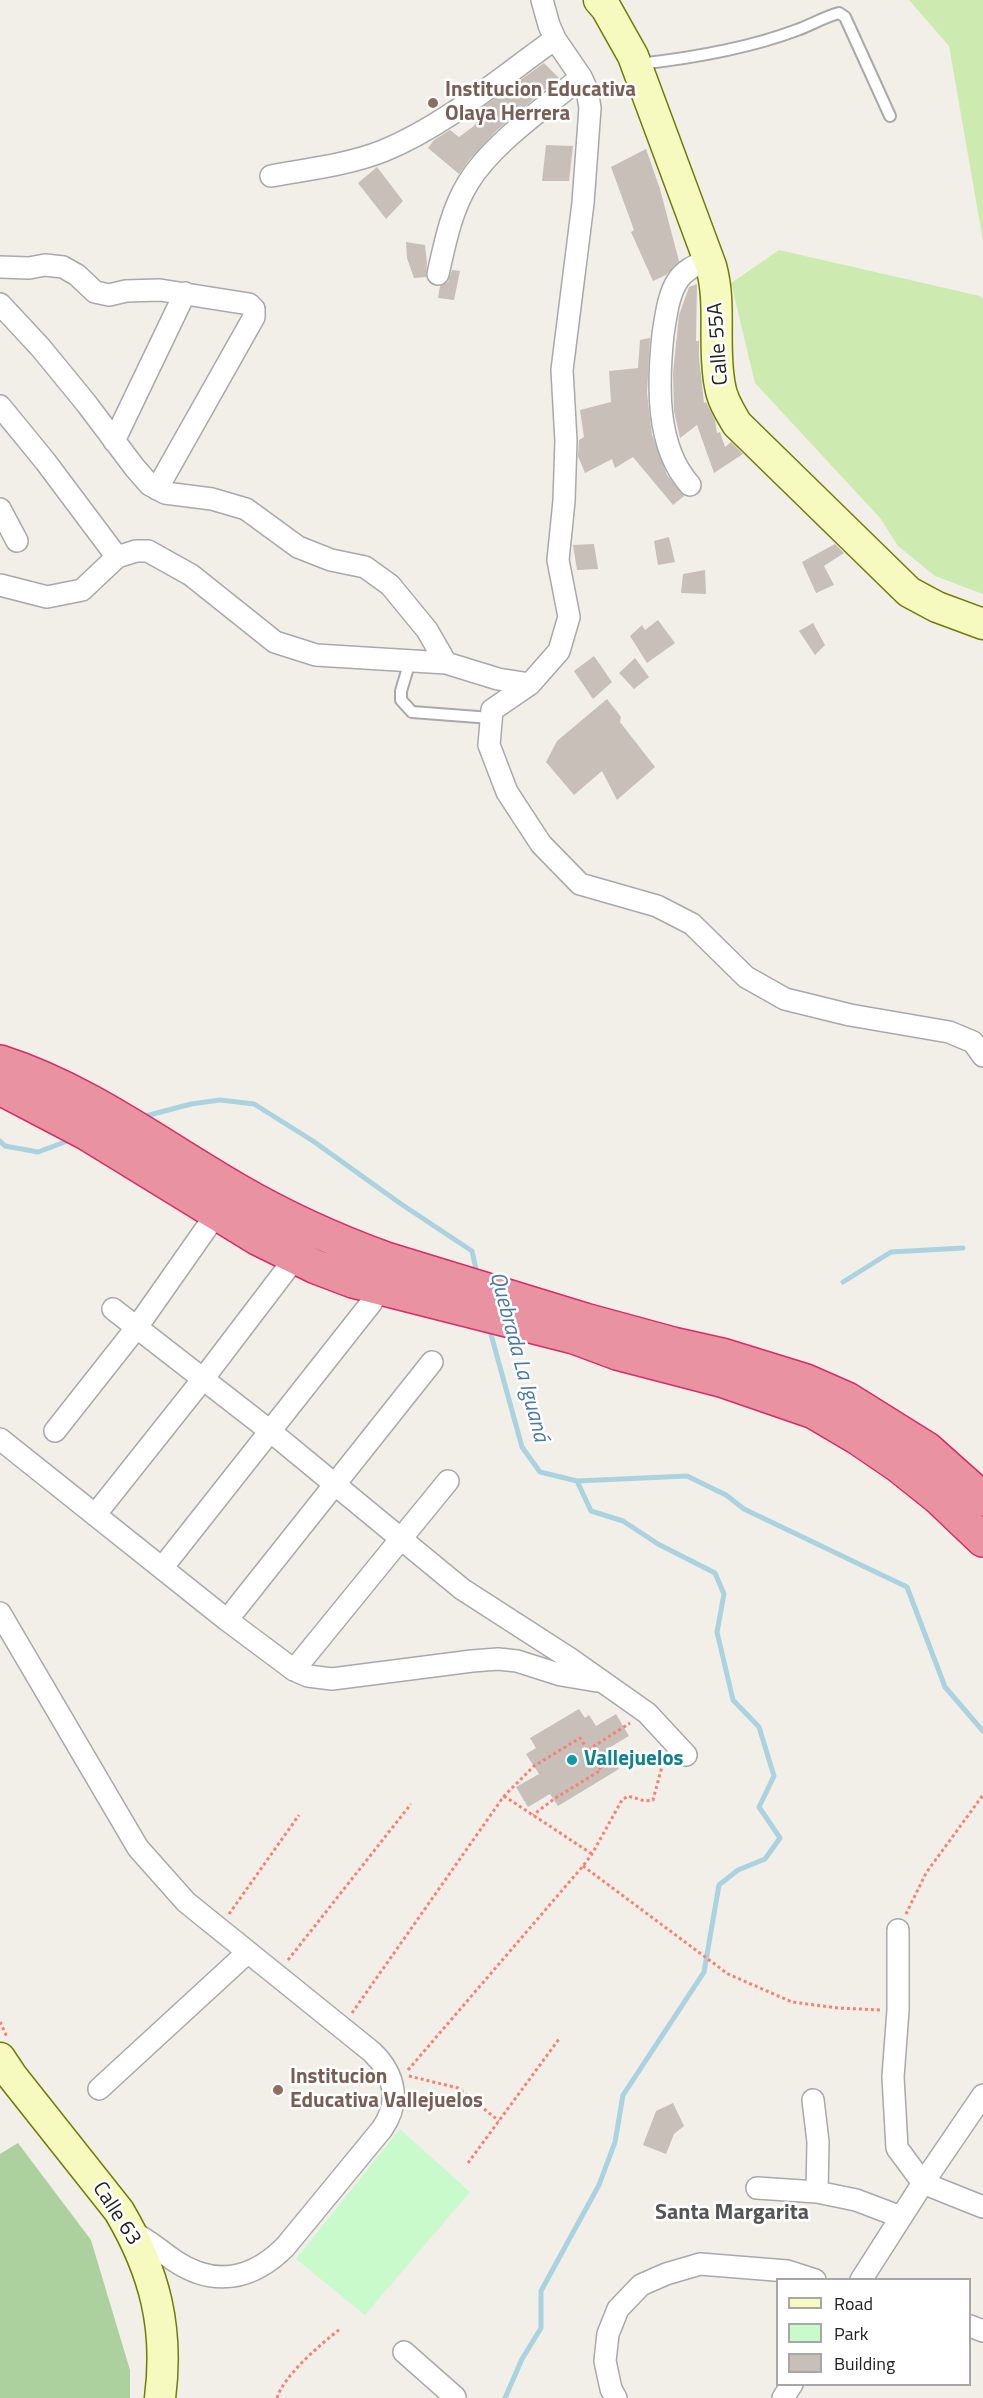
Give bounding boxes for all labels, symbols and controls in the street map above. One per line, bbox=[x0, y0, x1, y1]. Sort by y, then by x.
place label: Institucion Educativa Olaya Herrera bbox=[445, 78, 636, 128]
marker: Institucion Educativa Olaya Herrera bbox=[426, 96, 440, 110]
street label: Calle 55A bbox=[704, 302, 734, 386]
water label: Quebrada La Iguaná bbox=[483, 1269, 553, 1445]
place label: Vallejuelos bbox=[584, 1747, 683, 1773]
marker: Vallejuelos bbox=[565, 1753, 579, 1767]
place label: Institucion Educativa Vallejuelos bbox=[290, 2065, 483, 2115]
marker: Institucion Educativa Vallejuelos bbox=[271, 2083, 285, 2097]
street label: Calle 63 bbox=[86, 2178, 146, 2250]
district label: Santa Margarita bbox=[655, 2201, 809, 2227]
legend bbox=[776, 2278, 971, 2386]
text: Road bbox=[834, 2290, 873, 2317]
text: Park bbox=[834, 2320, 868, 2347]
text: Building bbox=[834, 2350, 895, 2377]

